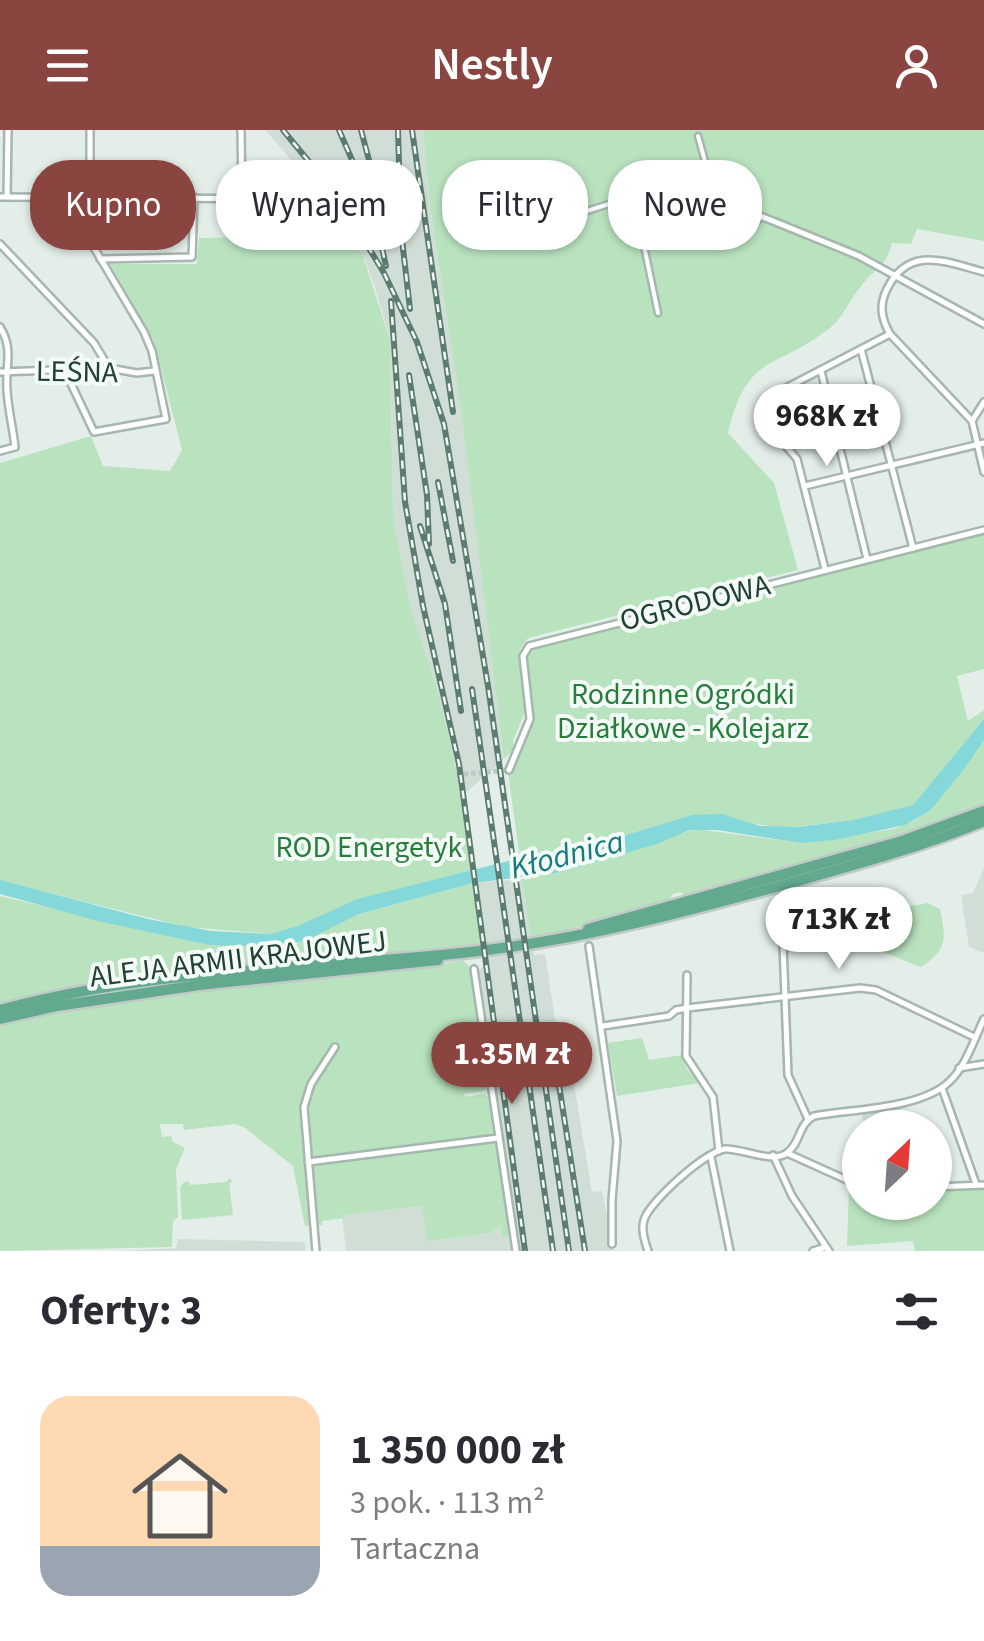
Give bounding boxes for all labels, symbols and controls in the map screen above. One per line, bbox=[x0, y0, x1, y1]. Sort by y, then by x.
text: Nestly bbox=[431, 33, 553, 97]
icon: menu bbox=[40, 38, 95, 93]
icon: person bbox=[889, 38, 944, 93]
chip: Kupno bbox=[30, 160, 196, 250]
chip: Wynajem bbox=[216, 160, 422, 250]
chip: Filtry bbox=[442, 160, 588, 250]
chip: Nowe bbox=[608, 160, 762, 250]
street label: LEŚNA bbox=[36, 350, 119, 394]
pin: 968K zł bbox=[735, 384, 919, 469]
text: 968K zł bbox=[776, 393, 878, 439]
street label: OGRODOWA bbox=[615, 563, 775, 642]
park label: Rodzinne Ogródki Działkowe - Kolejarz bbox=[557, 673, 809, 750]
water label: Kłodnica bbox=[505, 819, 629, 891]
park label: ROD Energetyk bbox=[276, 826, 463, 869]
pin: 713K zł bbox=[747, 887, 931, 972]
text: 713K zł bbox=[788, 896, 890, 942]
street label: ALEJA ARMII KRAJOWEJ bbox=[87, 919, 389, 999]
pin: 1.35M zł bbox=[409, 1022, 615, 1107]
text: 1.35M zł bbox=[453, 1031, 571, 1077]
north arrow bbox=[842, 1110, 952, 1220]
map controls bbox=[842, 1110, 952, 1220]
text: Oferty: 3 bbox=[40, 1281, 202, 1341]
icon: filters bbox=[889, 1284, 944, 1339]
text: 1 350 000 zł bbox=[350, 1420, 565, 1480]
icon: home bbox=[120, 1436, 240, 1556]
text: 3 pok. · 113 m² bbox=[350, 1480, 545, 1526]
text: Tartaczna bbox=[350, 1526, 480, 1572]

